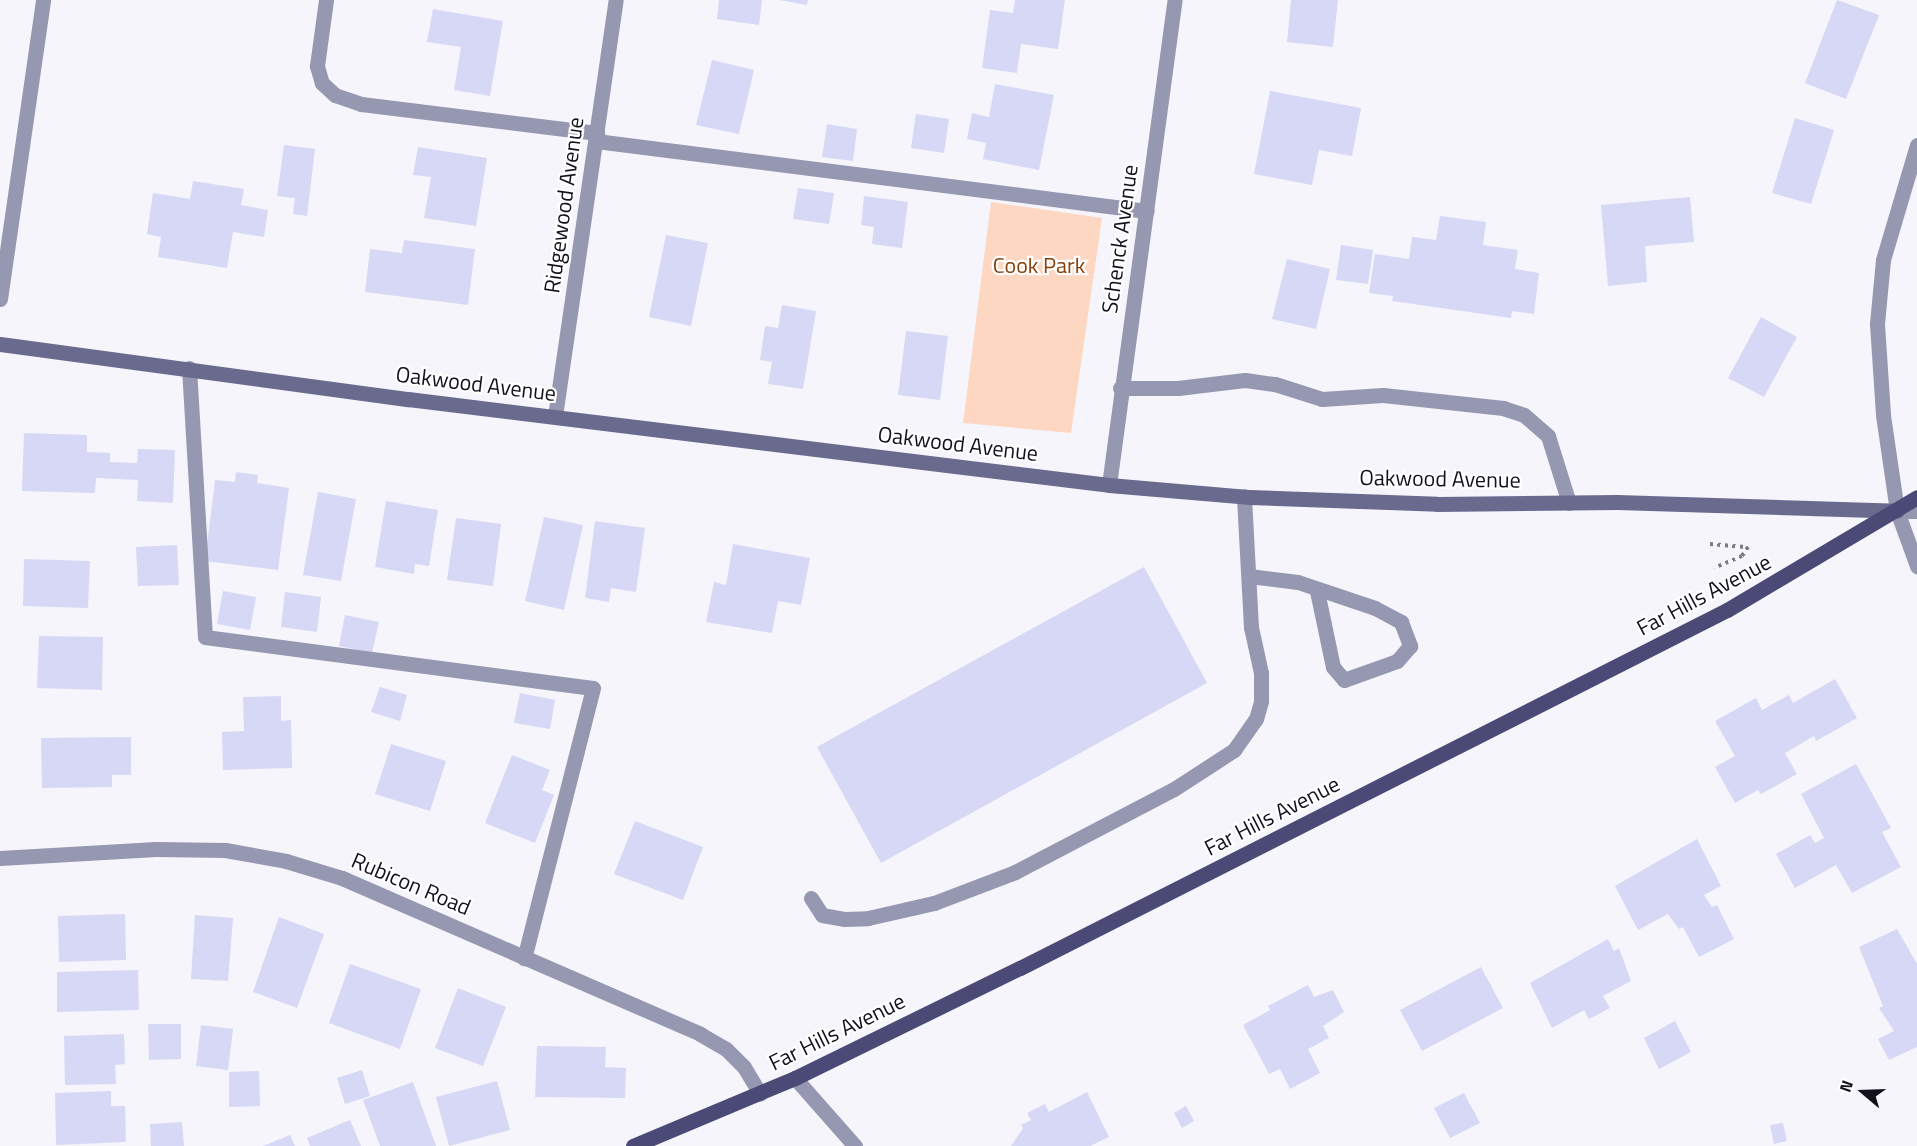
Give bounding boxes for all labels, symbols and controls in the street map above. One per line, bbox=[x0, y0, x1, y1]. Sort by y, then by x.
street label: Ridgewood Avenue bbox=[539, 115, 589, 295]
street label: Schenck Avenue bbox=[1096, 163, 1144, 315]
park label: Cook Park bbox=[993, 253, 1085, 279]
street label: Oakwood Avenue bbox=[394, 361, 558, 407]
street label: Oakwood Avenue bbox=[876, 421, 1040, 467]
street label: Oakwood Avenue bbox=[1359, 464, 1521, 494]
street label: Far Hills Avenue bbox=[1632, 549, 1776, 641]
street label: Far Hills Avenue bbox=[1200, 771, 1344, 861]
street label: Rubicon Road bbox=[347, 847, 475, 921]
street label: Far Hills Avenue bbox=[765, 988, 909, 1076]
north arrow bbox=[1833, 1062, 1893, 1122]
text: N bbox=[1833, 1077, 1859, 1095]

